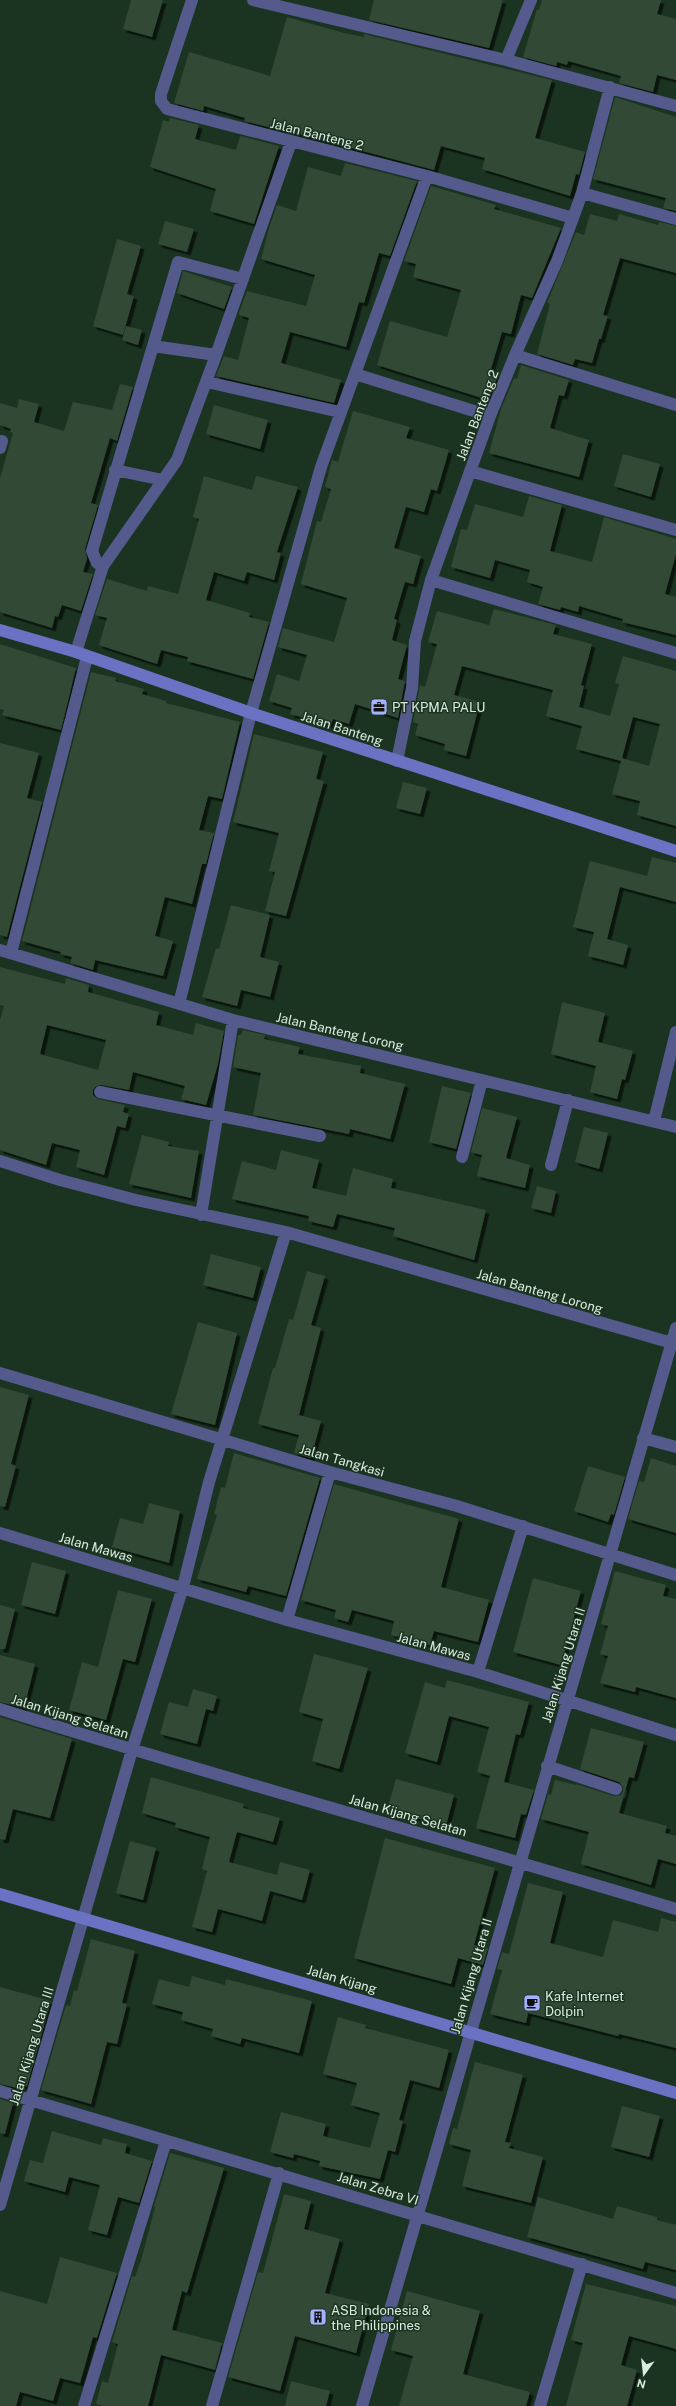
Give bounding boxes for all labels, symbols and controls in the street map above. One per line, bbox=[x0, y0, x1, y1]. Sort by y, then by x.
street label: Jalan Banteng 2 bbox=[269, 116, 365, 153]
street label: Jalan Banteng 2 bbox=[453, 368, 502, 463]
office icon: PT KPMA PALU bbox=[369, 697, 389, 717]
place label: PT KPMA PALU bbox=[392, 700, 485, 715]
street label: Jalan Banteng bbox=[299, 708, 385, 749]
street label: Jalan Banteng Lorong bbox=[275, 1009, 405, 1053]
street label: Jalan Banteng Lorong bbox=[475, 1266, 605, 1317]
street label: Jalan Tangkasi bbox=[298, 1441, 386, 1480]
street label: Jalan Mawas bbox=[57, 1530, 135, 1565]
street label: Jalan Kijang Utara II bbox=[539, 1606, 588, 1724]
street label: Jalan Mawas bbox=[395, 1629, 473, 1664]
street label: Jalan Kijang Selatan bbox=[9, 1691, 130, 1741]
street label: Jalan Kijang Selatan bbox=[347, 1791, 469, 1839]
street label: Jalan Kijang Utara II bbox=[448, 1917, 495, 2036]
street label: Jalan Kijang bbox=[305, 1962, 379, 1997]
street label: Jalan Kijang Utara III bbox=[6, 1985, 57, 2107]
place label: Kafe Internet Dolpin bbox=[545, 1989, 624, 2019]
cafe icon: Kafe Internet Dolpin bbox=[522, 1993, 542, 2013]
street label: Jalan Zebra VI bbox=[335, 2169, 420, 2208]
place label: ASB Indonesia & the Philippines bbox=[331, 2303, 431, 2333]
building icon: ASB Indonesia & the Philippines bbox=[308, 2307, 328, 2327]
north arrow bbox=[624, 2354, 664, 2394]
text: N bbox=[636, 2377, 647, 2391]

